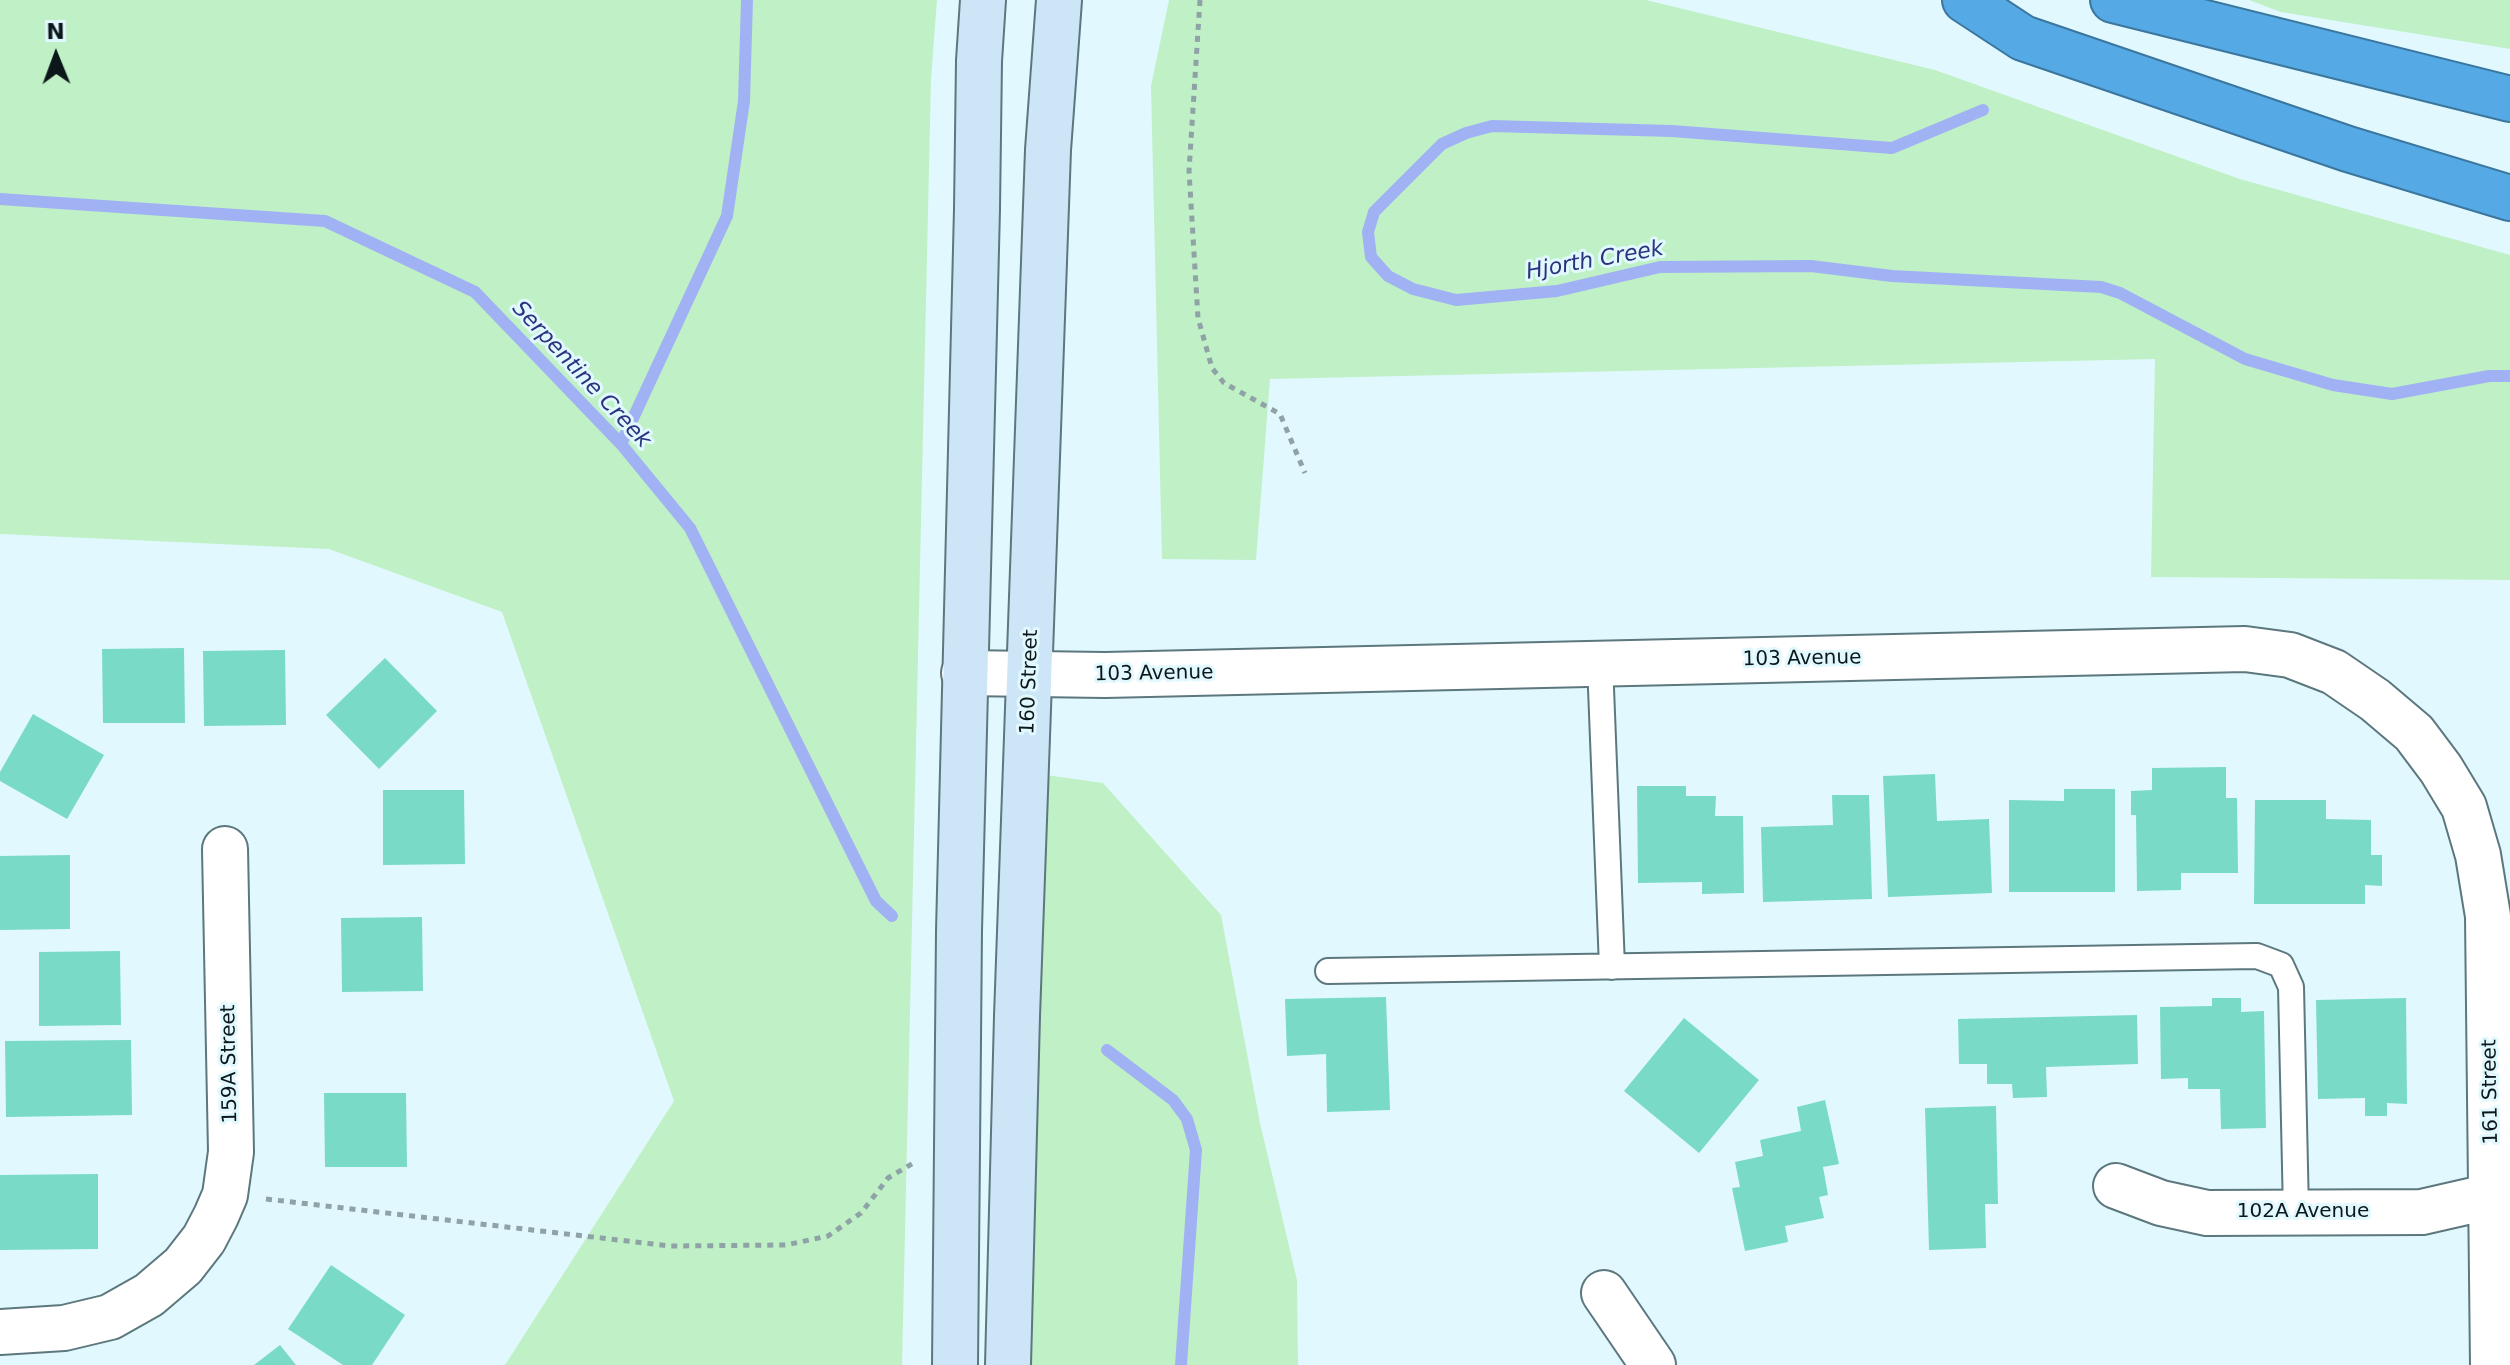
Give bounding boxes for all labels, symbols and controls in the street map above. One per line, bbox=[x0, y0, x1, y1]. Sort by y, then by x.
north arrow bbox=[16, 16, 96, 96]
text: N bbox=[46, 19, 65, 44]
water label: Hjorth Creek bbox=[1524, 236, 1666, 286]
water label: Serpentine Creek bbox=[506, 296, 656, 454]
street label: 160 Street bbox=[1016, 629, 1044, 735]
street label: 103 Avenue bbox=[1742, 646, 1862, 672]
street label: 103 Avenue bbox=[1094, 661, 1214, 687]
street label: 159A Street bbox=[217, 1004, 243, 1124]
street label: 161 Street bbox=[2478, 1039, 2504, 1145]
street label: 102A Avenue bbox=[2237, 1200, 2369, 1224]

